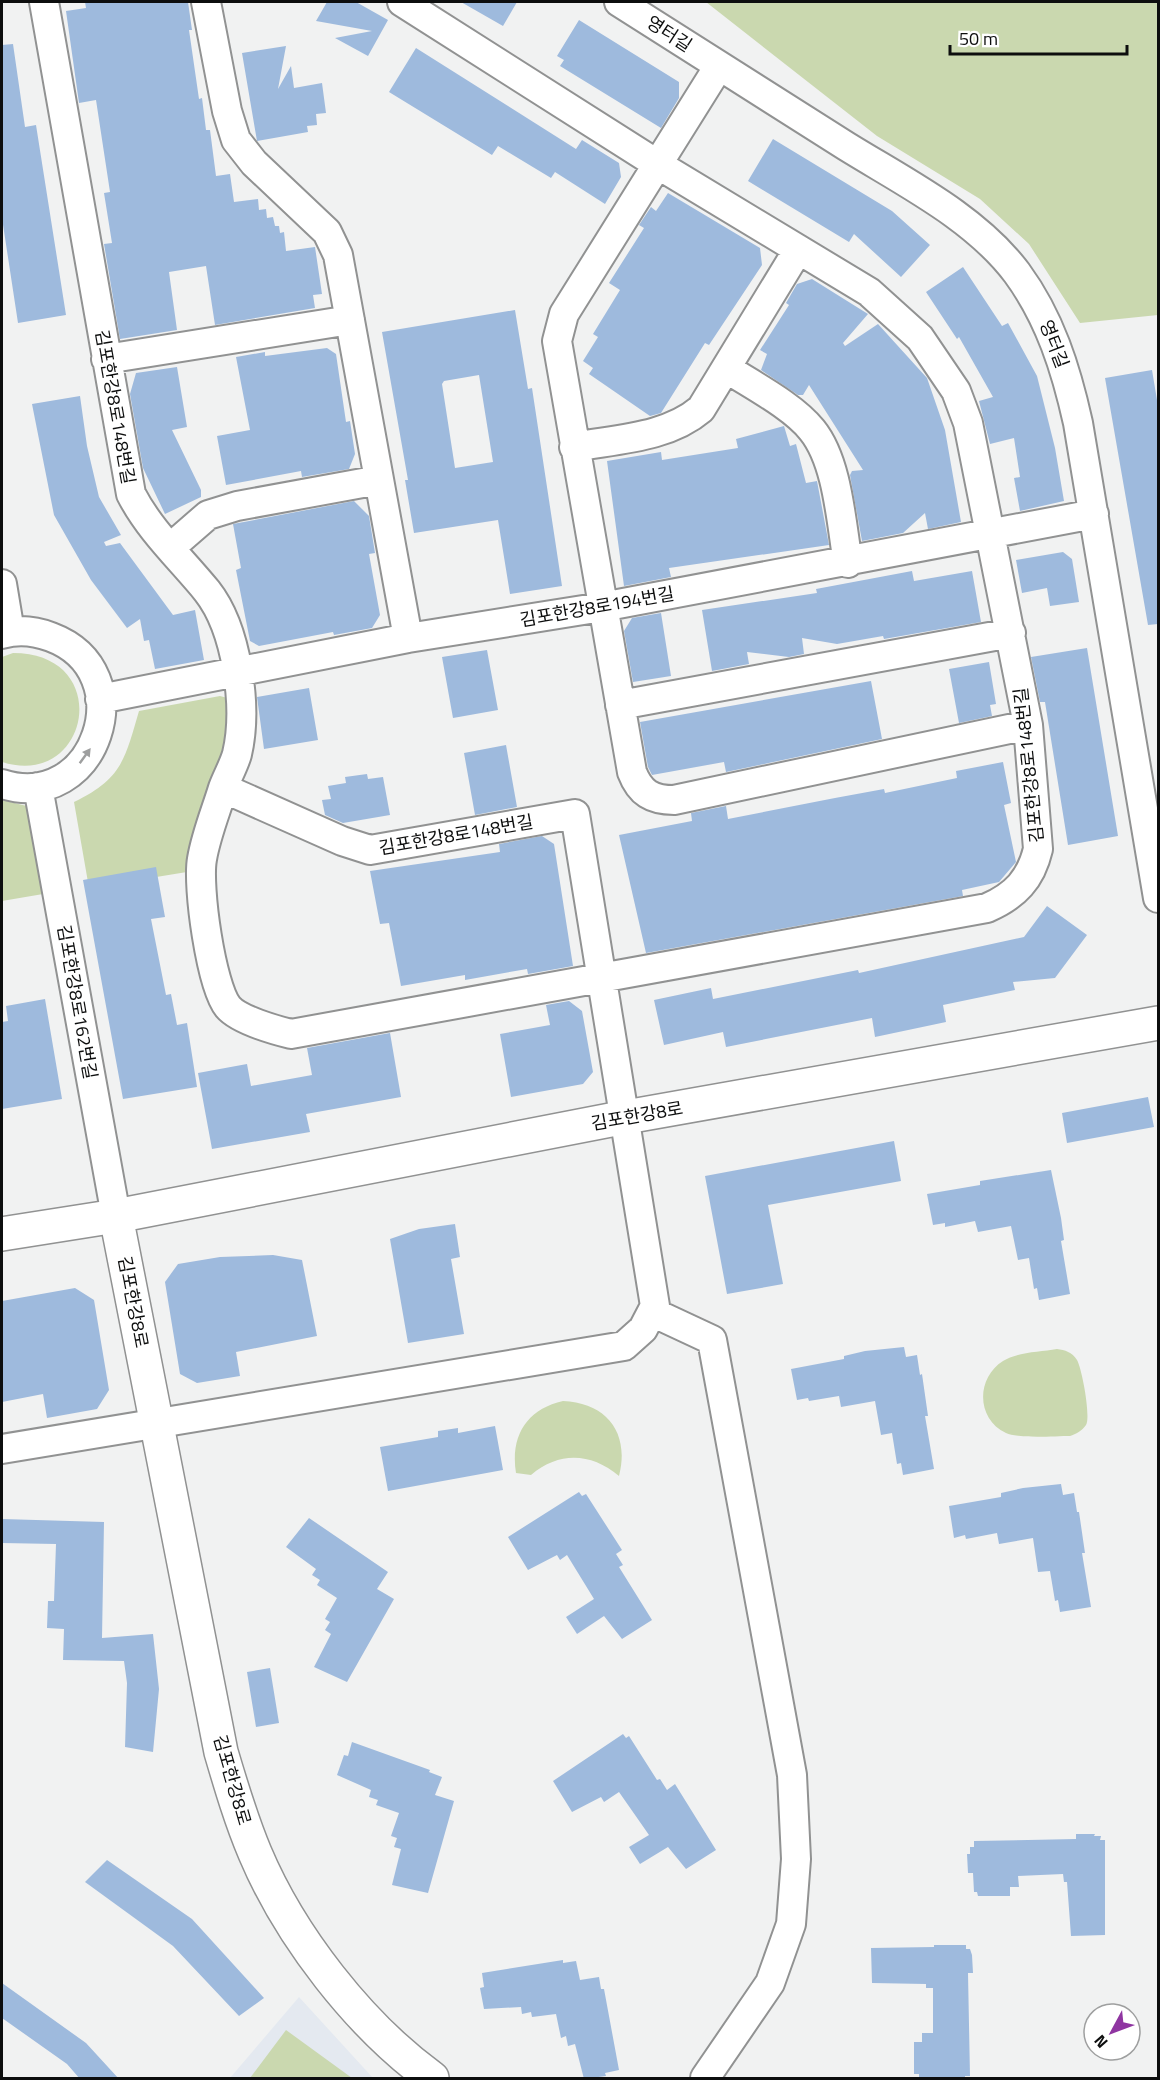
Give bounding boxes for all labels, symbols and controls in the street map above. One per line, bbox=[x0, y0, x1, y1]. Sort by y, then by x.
street label: 영터길 bbox=[641, 9, 697, 58]
scale bar bbox=[950, 18, 1127, 56]
text: 50 m bbox=[959, 25, 998, 52]
street label: 영터길 bbox=[1033, 316, 1076, 372]
street label: 김포한강8로148번길 bbox=[89, 328, 142, 486]
street label: 김포한강8로194번길 bbox=[518, 580, 676, 633]
street label: 김포한강8로148번길 bbox=[1007, 686, 1050, 844]
one-way arrow bbox=[79, 748, 91, 764]
street label: 김포한강8로148번길 bbox=[377, 808, 535, 861]
street label: 김포한강8로162번길 bbox=[51, 923, 104, 1081]
street label: 김포한강8로 bbox=[589, 1094, 685, 1137]
street label: 김포한강8로 bbox=[111, 1254, 156, 1350]
street label: 김포한강8로 bbox=[207, 1731, 258, 1828]
north arrow bbox=[1082, 2002, 1142, 2062]
text: N bbox=[1088, 2030, 1113, 2054]

